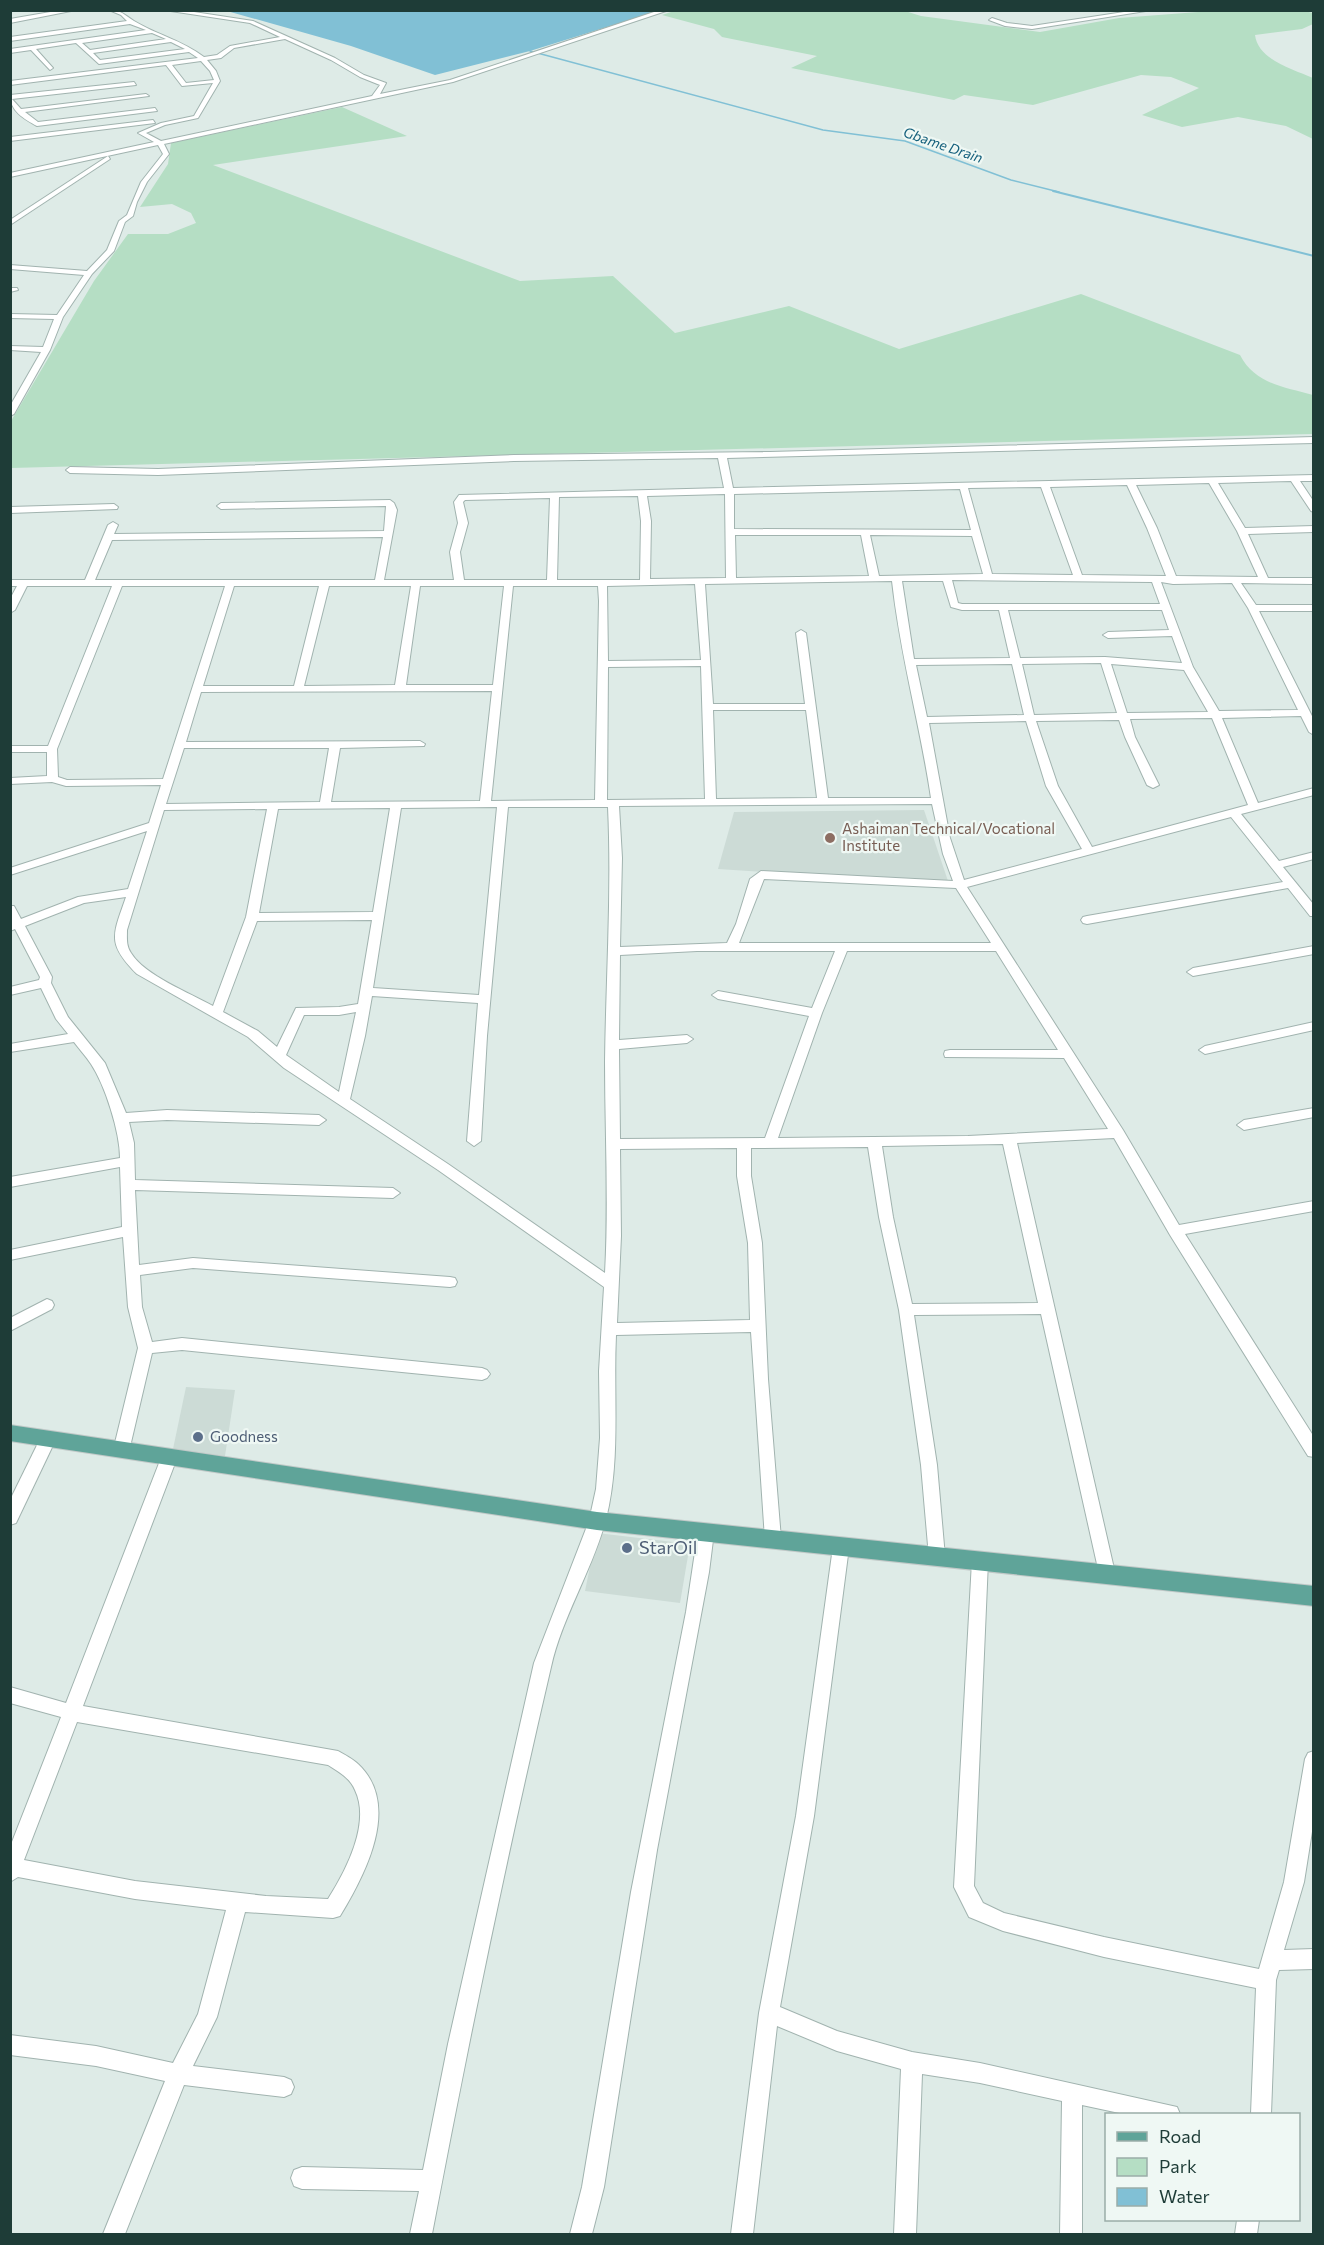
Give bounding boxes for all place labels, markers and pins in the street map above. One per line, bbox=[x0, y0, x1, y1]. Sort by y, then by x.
place label: Ashaiman Technical/Vocational Institute bbox=[842, 819, 1055, 854]
marker: Ashaiman Technical/Vocational Institute bbox=[823, 831, 837, 845]
place label: Goodness bbox=[210, 1427, 278, 1445]
marker: Goodness bbox=[191, 1430, 205, 1444]
place label: StarOil bbox=[639, 1536, 697, 1558]
marker: StarOil bbox=[620, 1541, 634, 1555]

